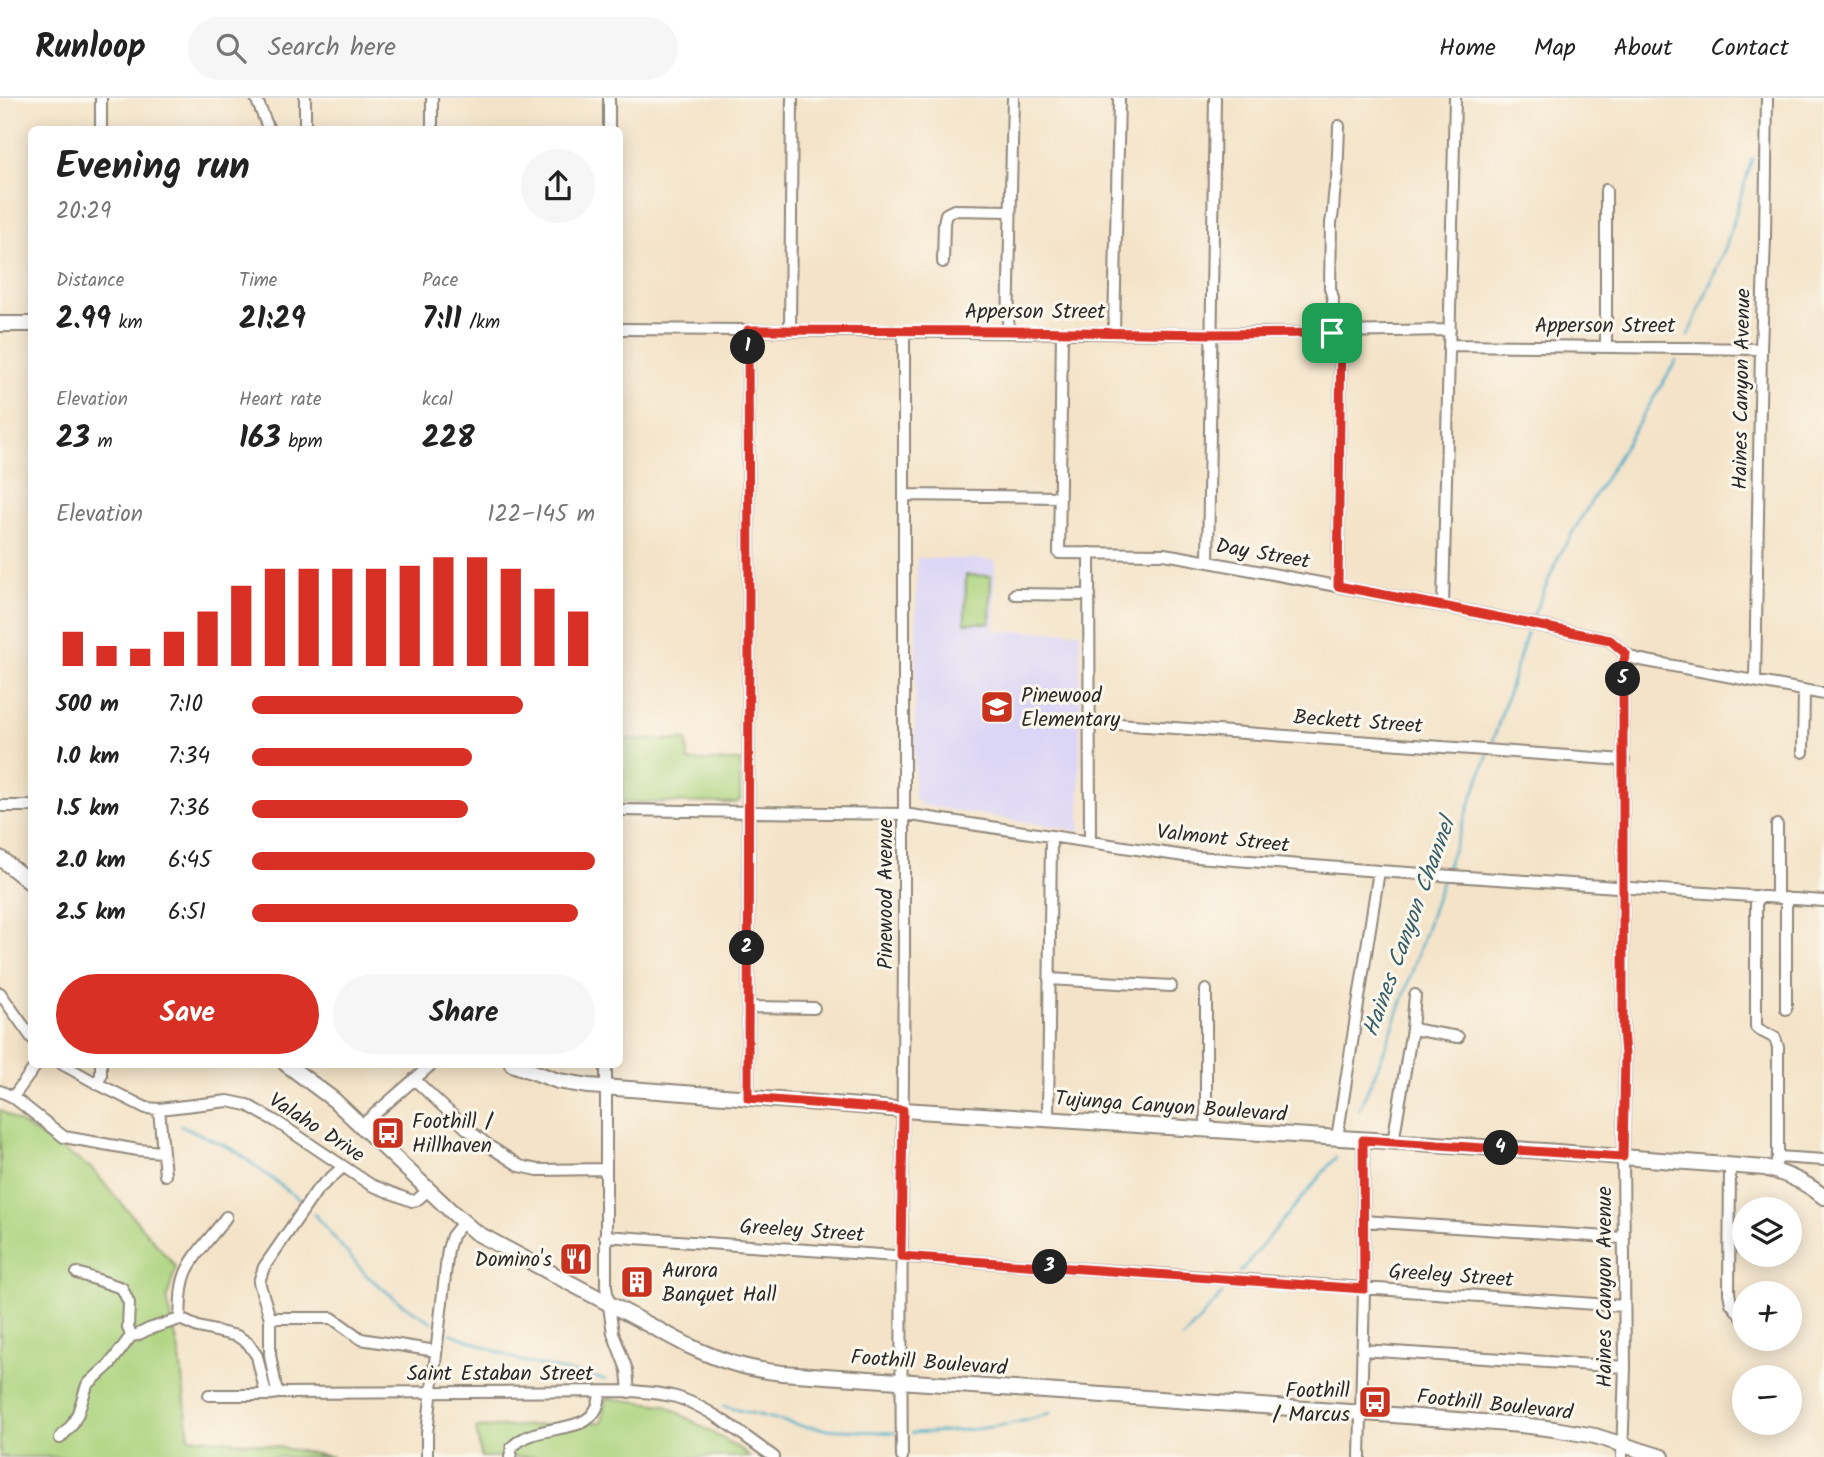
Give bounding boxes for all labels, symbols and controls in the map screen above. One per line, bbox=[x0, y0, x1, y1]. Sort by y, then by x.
search box bbox=[188, 17, 678, 80]
text: Runloop bbox=[35, 22, 146, 75]
text: Search here bbox=[268, 27, 396, 69]
icon: search bbox=[212, 29, 250, 67]
text: Home bbox=[1439, 29, 1496, 68]
text: Map bbox=[1534, 29, 1576, 68]
text: About bbox=[1614, 29, 1672, 68]
text: Contact bbox=[1710, 29, 1789, 68]
text: Evening run bbox=[56, 138, 250, 198]
button: share bbox=[521, 149, 595, 223]
text: 20:29 bbox=[56, 194, 111, 230]
text: Distance bbox=[56, 266, 124, 296]
text: Time bbox=[239, 266, 277, 296]
text: Pace bbox=[422, 266, 458, 296]
street label: Haines Canyon Avenue bbox=[1724, 288, 1761, 490]
text: 2.99 bbox=[56, 296, 111, 344]
text: 21:29 bbox=[239, 296, 306, 344]
text: 7:11 bbox=[422, 296, 462, 344]
street label: Apperson Street bbox=[965, 296, 1106, 329]
pin bbox=[1302, 303, 1362, 363]
text: km bbox=[111, 308, 143, 338]
text: /km bbox=[462, 308, 500, 338]
street label: Apperson Street bbox=[1535, 310, 1676, 343]
icon: arrive bbox=[1313, 314, 1351, 352]
pin: 1 bbox=[730, 330, 766, 364]
text: 1 bbox=[745, 331, 750, 361]
text: Elevation bbox=[56, 385, 128, 415]
text: Heart rate bbox=[239, 385, 322, 415]
text: kcal bbox=[422, 385, 453, 415]
text: 23 bbox=[56, 415, 90, 463]
text: 163 bbox=[239, 415, 281, 463]
text: 228 bbox=[422, 415, 475, 463]
text: m bbox=[90, 427, 113, 457]
text: bpm bbox=[281, 427, 323, 457]
text: Elevation bbox=[56, 497, 143, 533]
text: 122–145 m bbox=[487, 497, 595, 533]
street label: Day Street bbox=[1213, 530, 1313, 579]
pin: 5 bbox=[1606, 662, 1640, 696]
text: 5 bbox=[1618, 663, 1627, 693]
place label: Pinewood Elementary bbox=[1021, 680, 1120, 737]
text: 500 m bbox=[56, 687, 119, 723]
text: 7:10 bbox=[168, 687, 203, 723]
school or university icon: Pinewood Elementary bbox=[978, 688, 1016, 726]
street label: Beckett Street bbox=[1292, 702, 1424, 744]
text: 1.0 km bbox=[56, 739, 119, 775]
text: 7:34 bbox=[168, 739, 210, 775]
text: 1.5 km bbox=[56, 791, 119, 827]
text: 7:36 bbox=[168, 791, 210, 827]
water label: Haines Canyon Channel bbox=[1354, 809, 1468, 1042]
street label: Valmont Street bbox=[1155, 816, 1292, 863]
street label: Pinewood Avenue bbox=[870, 818, 903, 969]
text: 2.0 km bbox=[56, 843, 126, 879]
text: 6:45 bbox=[168, 843, 211, 879]
text: 2.5 km bbox=[56, 895, 126, 931]
text: 6:51 bbox=[168, 895, 206, 931]
pin: 2 bbox=[730, 930, 764, 966]
text: 2 bbox=[741, 932, 752, 962]
button: Save bbox=[56, 974, 319, 1054]
button: Share bbox=[333, 974, 595, 1054]
street label: Tujunga Canyon Boulevard bbox=[1054, 1083, 1289, 1132]
street label: Valaho Drive bbox=[261, 1085, 371, 1172]
place label: Foothill / Hillhaven bbox=[412, 1106, 494, 1163]
bus stop icon: Foothill / Hillhaven bbox=[369, 1114, 407, 1152]
pin: 4 bbox=[1484, 1130, 1518, 1166]
text: 4 bbox=[1495, 1132, 1506, 1162]
street label: Haines Canyon Avenue bbox=[1589, 1186, 1622, 1388]
map controls bbox=[1732, 1197, 1802, 1435]
button: layers bbox=[1732, 1197, 1802, 1267]
street label: Greeley Street bbox=[738, 1211, 866, 1252]
restaurant icon: Domino's bbox=[557, 1240, 595, 1278]
place label: Domino's bbox=[475, 1244, 552, 1277]
pin: 3 bbox=[1032, 1250, 1068, 1284]
text: 3 bbox=[1044, 1251, 1055, 1281]
place label: Aurora Banquet Hall bbox=[662, 1255, 777, 1312]
street label: Greeley Street bbox=[1387, 1256, 1515, 1297]
building icon: Aurora Banquet Hall bbox=[618, 1263, 656, 1301]
button: + bbox=[1732, 1281, 1802, 1351]
street label: Foothill Boulevard bbox=[850, 1342, 1009, 1385]
street label: Saint Estaban Street bbox=[407, 1358, 594, 1391]
button: − bbox=[1732, 1365, 1802, 1435]
place label: Foothill / Marcus bbox=[1272, 1375, 1350, 1432]
street label: Foothill Boulevard bbox=[1415, 1381, 1575, 1430]
bus stop icon: Foothill / Marcus bbox=[1356, 1383, 1394, 1421]

